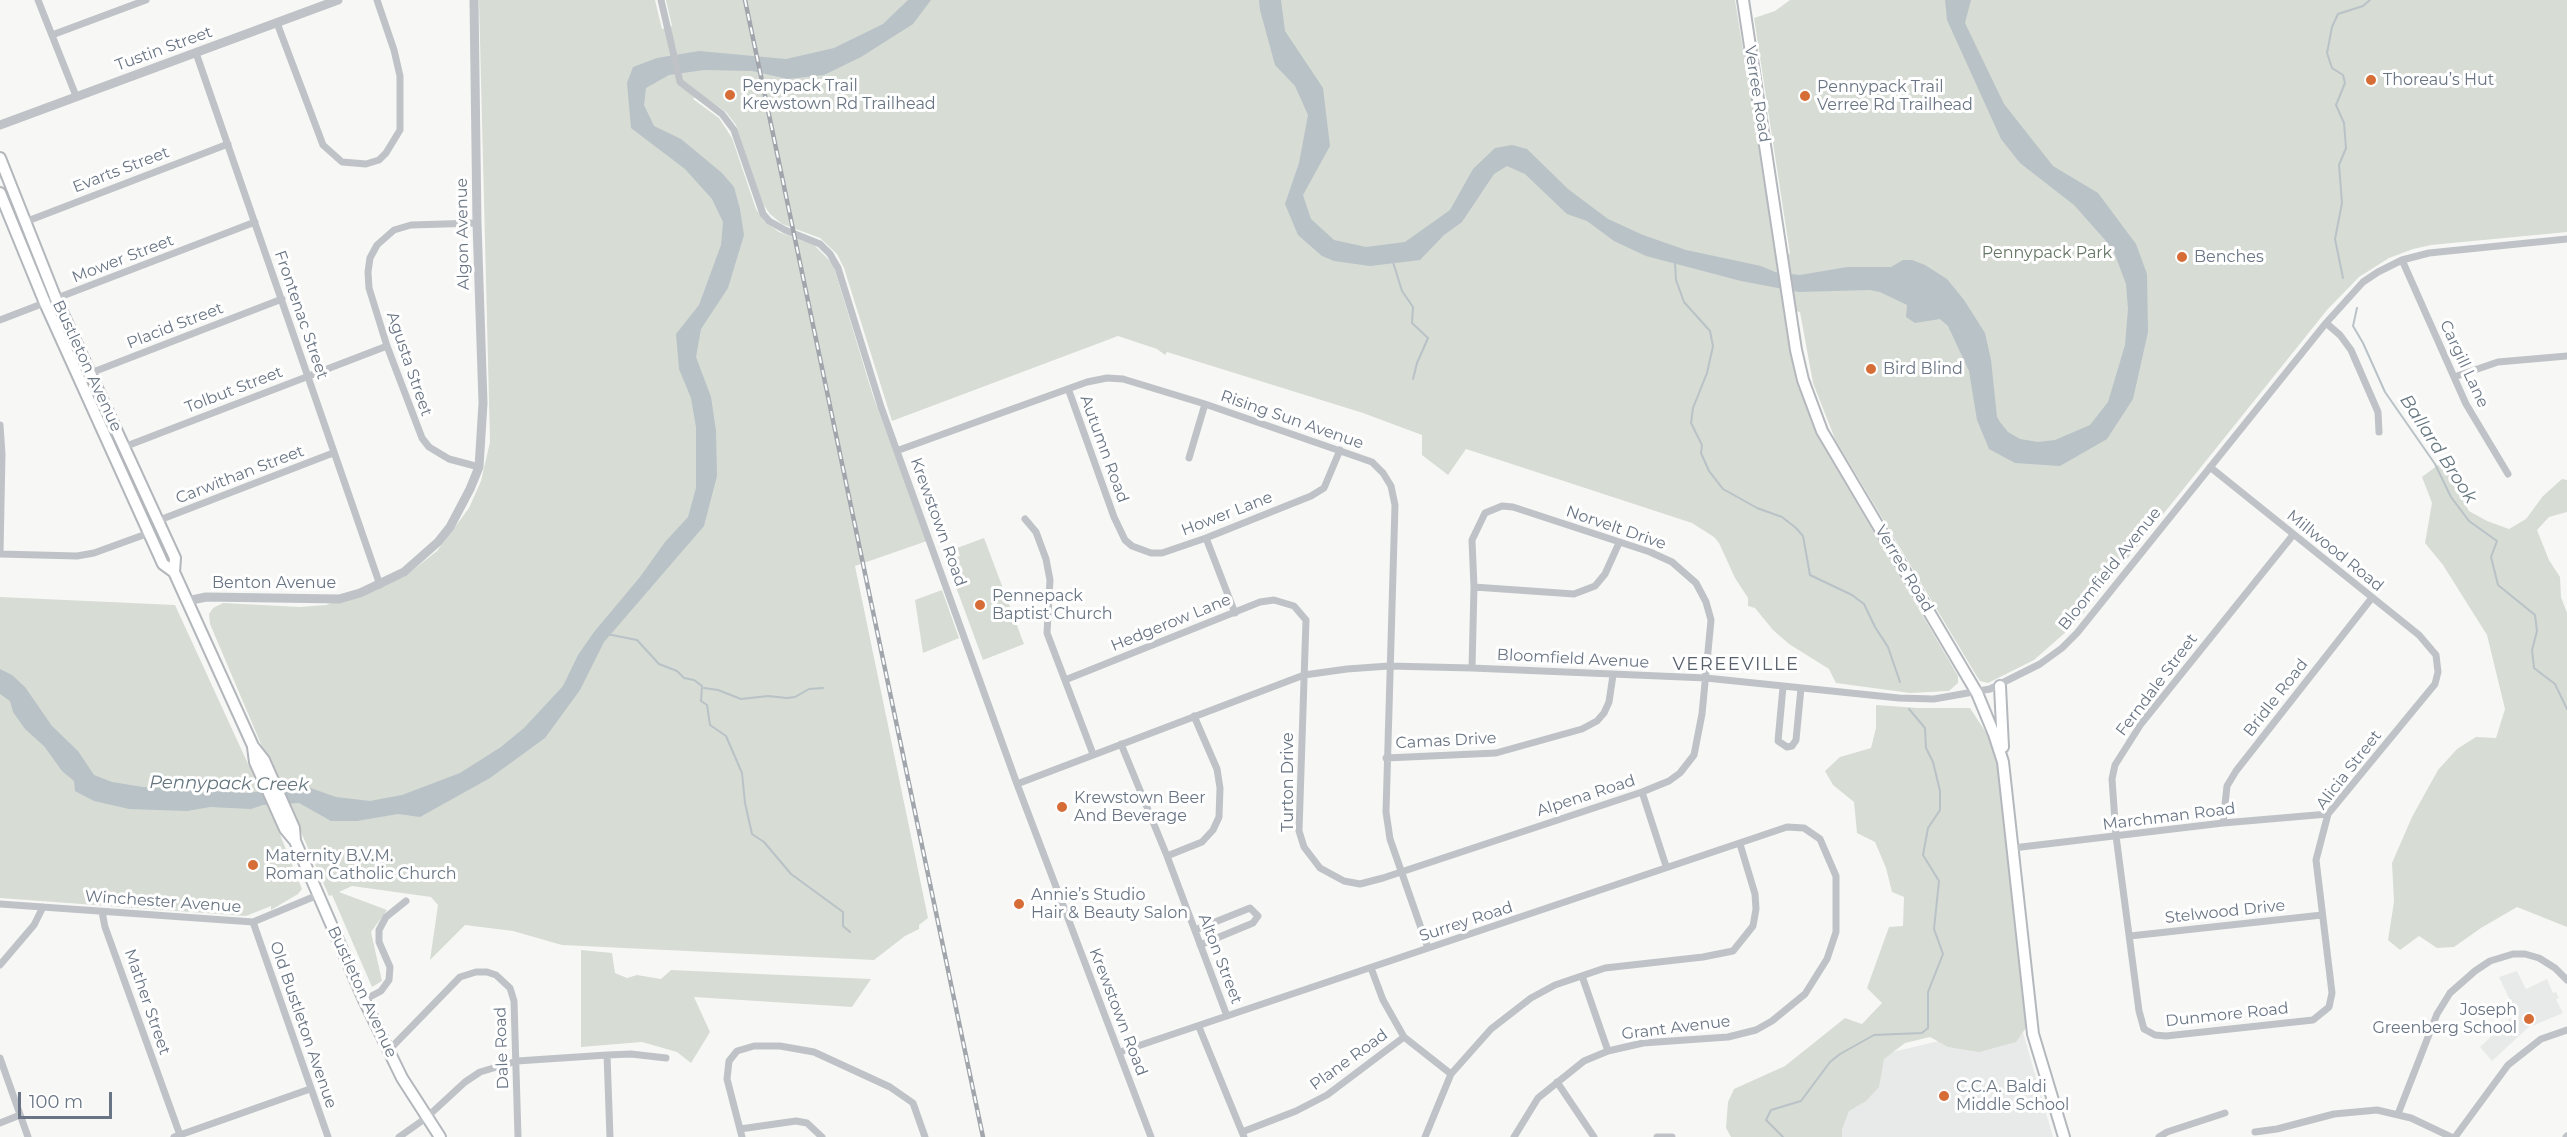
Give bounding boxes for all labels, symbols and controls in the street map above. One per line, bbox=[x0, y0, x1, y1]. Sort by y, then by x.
street label: Tustin Street bbox=[113, 23, 215, 75]
street label: Verree Road bbox=[1740, 44, 1774, 144]
place label: Thoreau’s Hut bbox=[2383, 70, 2494, 90]
marker: Thoreau’s Hut bbox=[2364, 73, 2378, 87]
place label: Penypack Trail Krewstown Rd Trailhead bbox=[742, 76, 936, 114]
place label: Pennypack Trail Verree Rd Trailhead bbox=[1817, 77, 1973, 115]
marker: Penypack Trail Krewstown Rd Trailhead bbox=[723, 88, 737, 102]
marker: Pennypack Trail Verree Rd Trailhead bbox=[1798, 89, 1812, 103]
street label: Evarts Street bbox=[70, 143, 172, 197]
street label: Algon Avenue bbox=[452, 178, 474, 290]
street label: Mower Street bbox=[69, 231, 177, 287]
park label: Pennypack Park bbox=[1982, 243, 2112, 263]
place label: Benches bbox=[2194, 247, 2264, 267]
street label: Frontenac Street bbox=[270, 248, 332, 382]
marker: Benches bbox=[2175, 250, 2189, 264]
street label: Bustleton Avenue bbox=[48, 297, 126, 435]
street label: Placid Street bbox=[124, 299, 226, 353]
street label: Agusta Street bbox=[382, 309, 436, 419]
street label: Cargill Lane bbox=[2435, 317, 2493, 411]
place label: Bird Blind bbox=[1883, 359, 1963, 379]
marker: Bird Blind bbox=[1864, 362, 1878, 376]
street label: Tolbut Street bbox=[182, 363, 286, 417]
street label: Rising Sun Avenue bbox=[1218, 387, 1366, 453]
water label: Ballard Brook bbox=[2395, 391, 2481, 507]
street label: Autumn Road bbox=[1076, 393, 1132, 505]
street label: Carwithan Street bbox=[173, 442, 307, 508]
street label: Krewstown Road bbox=[906, 455, 970, 589]
street label: Hower Lane bbox=[1179, 488, 1275, 540]
street label: Norvelt Drive bbox=[1563, 502, 1669, 554]
street label: Bloomfield Avenue bbox=[2055, 504, 2165, 634]
street label: Millwood Road bbox=[2283, 506, 2387, 596]
street label: Verree Road bbox=[1871, 522, 1937, 616]
street label: Benton Avenue bbox=[212, 573, 336, 593]
place label: Pennepack Baptist Church bbox=[992, 586, 1112, 624]
street label: Hedgerow Lane bbox=[1108, 590, 1234, 656]
marker: Pennepack Baptist Church bbox=[973, 598, 987, 612]
street label: Ferndale Street bbox=[2112, 630, 2202, 740]
street label: Bloomfield Avenue bbox=[1496, 645, 1650, 673]
district label: VEREEVILLE bbox=[1672, 654, 1800, 676]
street label: Bridle Road bbox=[2240, 655, 2312, 741]
street label: Alicia Street bbox=[2312, 727, 2386, 813]
street label: Camas Drive bbox=[1395, 729, 1497, 753]
street label: Turton Drive bbox=[1278, 732, 1298, 832]
street label: Alpena Road bbox=[1534, 771, 1638, 821]
water label: Pennypack Creek bbox=[149, 772, 309, 796]
place label: Krewstown Beer And Beverage bbox=[1074, 788, 1206, 826]
street label: Marchman Road bbox=[2101, 799, 2237, 835]
marker: Krewstown Beer And Beverage bbox=[1055, 800, 1069, 814]
place label: Maternity B.V.M. Roman Catholic Church bbox=[265, 846, 457, 884]
marker: Maternity B.V.M. Roman Catholic Church bbox=[246, 858, 260, 872]
place label: Annie’s Studio Hair & Beauty Salon bbox=[1031, 885, 1188, 923]
street label: Winchester Avenue bbox=[84, 887, 242, 917]
street label: Stelwood Drive bbox=[2164, 896, 2286, 928]
marker: Annie’s Studio Hair & Beauty Salon bbox=[1012, 897, 1026, 911]
street label: Surrey Road bbox=[1417, 898, 1515, 946]
street label: Alton Street bbox=[1194, 911, 1246, 1007]
street label: Bustleton Avenue bbox=[323, 923, 401, 1061]
street label: Old Bustleton Avenue bbox=[265, 939, 341, 1111]
street label: Krewstown Road bbox=[1085, 945, 1151, 1079]
street label: Mather Street bbox=[120, 947, 174, 1057]
street label: Dunmore Road bbox=[2164, 999, 2290, 1031]
place label: Joseph Greenberg School bbox=[2372, 1000, 2517, 1038]
street label: Dale Road bbox=[491, 1006, 513, 1090]
street label: Grant Avenue bbox=[1621, 1012, 1731, 1044]
marker: Joseph Greenberg School bbox=[2522, 1012, 2536, 1026]
street label: Plane Road bbox=[1306, 1025, 1392, 1095]
place label: C.C.A. Baldi Middle School bbox=[1956, 1077, 2069, 1115]
scale bar bbox=[21, 1080, 116, 1118]
marker: C.C.A. Baldi Middle School bbox=[1937, 1089, 1951, 1103]
text: 100 m bbox=[29, 1091, 83, 1113]

